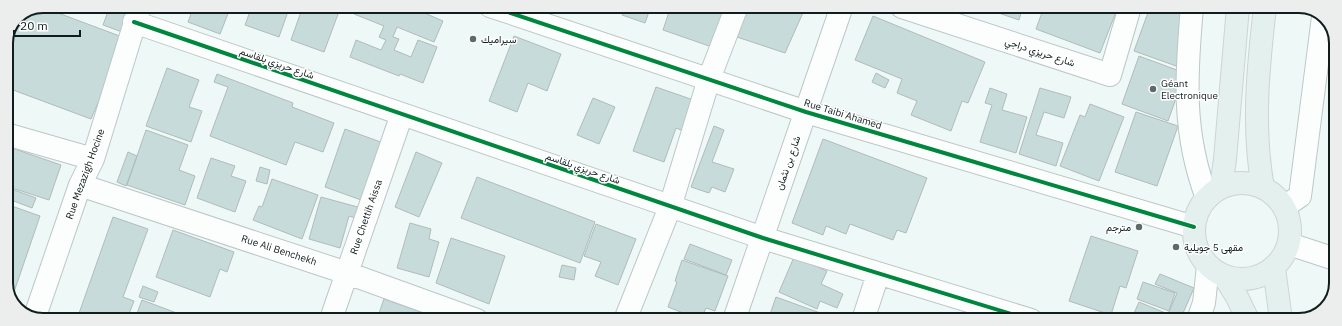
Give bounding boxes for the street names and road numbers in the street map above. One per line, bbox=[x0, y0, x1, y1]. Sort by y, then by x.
street label: شارع حريزي دراجي bbox=[1003, 35, 1077, 71]
street label: شارع حريزي بلقاسم bbox=[237, 44, 316, 84]
street label: Rue Taibi Ahamed bbox=[802, 96, 884, 132]
street label: Rue Mezazigh Hocine bbox=[63, 127, 108, 221]
street label: شارع بن نثمان bbox=[773, 134, 803, 192]
street label: شارع حريزي بلقاسم bbox=[543, 149, 622, 189]
street label: Rue Chettih Aissa bbox=[347, 177, 385, 256]
street label: Rue Ali Benchekh bbox=[240, 232, 318, 268]

